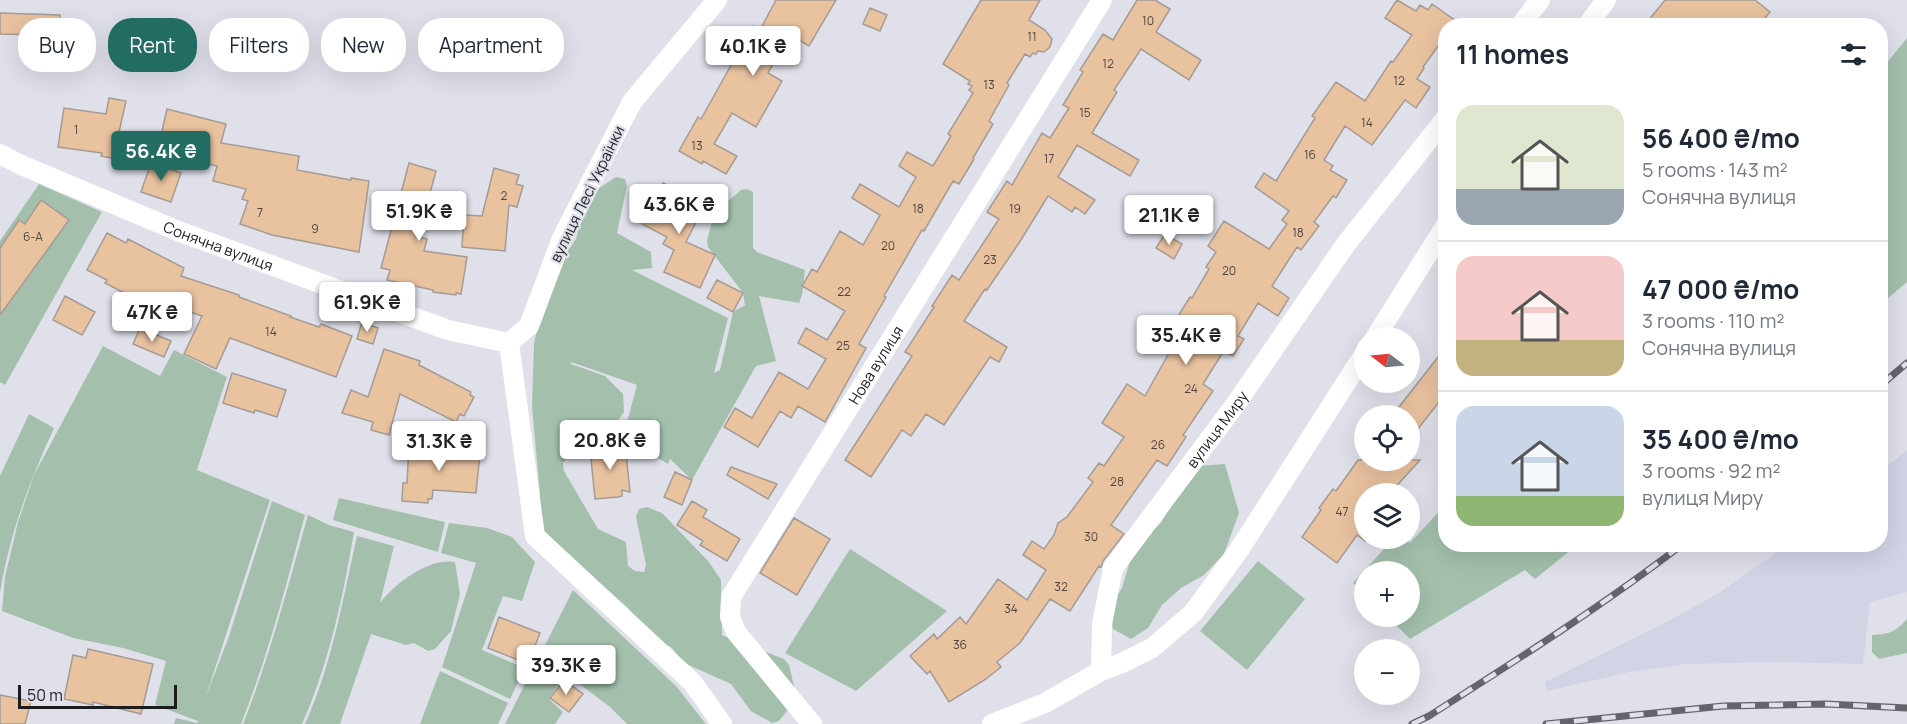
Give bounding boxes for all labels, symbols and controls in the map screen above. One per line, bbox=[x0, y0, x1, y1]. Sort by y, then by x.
house number: 10 bbox=[1142, 12, 1154, 29]
chip: Buy bbox=[18, 18, 96, 72]
chip: Rent bbox=[108, 18, 197, 72]
chip: Filters bbox=[209, 18, 309, 72]
chip: New bbox=[321, 18, 406, 72]
chip: Apartment bbox=[418, 18, 564, 72]
pin: 40.1K ₴ bbox=[698, 26, 808, 77]
house number: 11 bbox=[1027, 28, 1037, 45]
text: 40.1K ₴ bbox=[720, 32, 786, 59]
text: 11 homes bbox=[1456, 36, 1569, 72]
icon: filters bbox=[1837, 38, 1870, 71]
house number: 12 bbox=[1102, 55, 1114, 72]
house number: 12 bbox=[1393, 72, 1405, 89]
house number: 13 bbox=[983, 76, 995, 93]
house number: 15 bbox=[1079, 104, 1091, 121]
house number: 14 bbox=[1361, 114, 1373, 131]
text: 56 400 ₴/mo bbox=[1642, 120, 1800, 156]
house number: 1 bbox=[74, 121, 78, 138]
street label: вулиця Лесі Українки bbox=[545, 122, 629, 266]
icon: home bbox=[1504, 129, 1576, 201]
pin: 56.4K ₴ bbox=[106, 131, 216, 182]
text: 56.4K ₴ bbox=[125, 137, 197, 164]
house number: 13 bbox=[691, 137, 703, 154]
house number: 16 bbox=[1304, 146, 1316, 163]
house number: 17 bbox=[1044, 150, 1054, 167]
text: 5 rooms · 143 m² bbox=[1642, 156, 1788, 183]
text: Сонячна вулиця bbox=[1642, 183, 1796, 210]
pin: 43.6K ₴ bbox=[624, 184, 734, 235]
house number: 2 bbox=[501, 187, 508, 204]
text: 43.6K ₴ bbox=[643, 190, 715, 217]
pin: 51.9K ₴ bbox=[364, 191, 474, 242]
pin: 21.1K ₴ bbox=[1114, 195, 1224, 246]
text: 51.9K ₴ bbox=[385, 197, 453, 224]
house number: 18 bbox=[912, 200, 924, 217]
house number: 19 bbox=[1009, 200, 1021, 217]
text: 21.1K ₴ bbox=[1138, 201, 1200, 228]
house number: 7 bbox=[257, 204, 263, 221]
street label: Сонячна вулиця bbox=[160, 216, 276, 276]
house number: 9 bbox=[311, 220, 319, 237]
house number: 18 bbox=[1292, 224, 1304, 241]
house number: 6-А bbox=[23, 228, 43, 245]
house number: 20 bbox=[881, 237, 895, 254]
house number: 23 bbox=[983, 251, 997, 268]
house number: 20 bbox=[1222, 262, 1236, 279]
text: 47 000 ₴/mo bbox=[1642, 271, 1799, 307]
icon: home bbox=[1504, 280, 1576, 352]
pin: 61.9K ₴ bbox=[312, 282, 422, 333]
house number: 22 bbox=[837, 283, 851, 300]
text: 61.9K ₴ bbox=[333, 288, 401, 315]
pin: 47K ₴ bbox=[110, 292, 194, 343]
text: 47K ₴ bbox=[126, 298, 178, 325]
text: 3 rooms · 110 m² bbox=[1642, 307, 1784, 334]
pin: 35.4K ₴ bbox=[1131, 315, 1241, 366]
street label: Нова вулиця bbox=[843, 321, 908, 408]
text: 35.4K ₴ bbox=[1151, 321, 1221, 348]
house number: 14 bbox=[265, 323, 277, 340]
north arrow bbox=[1354, 327, 1420, 393]
map controls bbox=[1354, 327, 1420, 705]
text: Сонячна вулиця bbox=[1642, 334, 1796, 361]
house number: 25 bbox=[836, 337, 850, 354]
house number: 24 bbox=[1184, 380, 1198, 397]
street label: вулиця Миру bbox=[1181, 386, 1252, 472]
button: locate bbox=[1354, 405, 1420, 471]
pin: 20.8K ₴ bbox=[555, 420, 665, 471]
pin: 31.3K ₴ bbox=[384, 421, 494, 472]
text: 35 400 ₴/mo bbox=[1642, 421, 1799, 457]
text: 20.8K ₴ bbox=[574, 426, 646, 453]
text: 31.3K ₴ bbox=[406, 427, 472, 454]
icon: home bbox=[1504, 430, 1576, 502]
house number: 26 bbox=[1151, 436, 1165, 453]
text: 3 rooms · 92 m² bbox=[1642, 457, 1781, 484]
house number: 28 bbox=[1110, 473, 1124, 490]
button: layers bbox=[1354, 483, 1420, 549]
text: вулиця Миру bbox=[1642, 484, 1763, 511]
house number: 47 bbox=[1335, 503, 1349, 520]
house number: 30 bbox=[1084, 528, 1098, 545]
button: + bbox=[1354, 561, 1420, 627]
house number: 32 bbox=[1054, 578, 1068, 595]
house number: 34 bbox=[1004, 600, 1018, 617]
house number: 36 bbox=[953, 636, 967, 653]
button: − bbox=[1354, 639, 1420, 705]
pin: 39.3K ₴ bbox=[511, 645, 621, 696]
text: 39.3K ₴ bbox=[531, 651, 601, 678]
scale bar bbox=[18, 682, 177, 710]
text: 50 m bbox=[27, 684, 63, 706]

